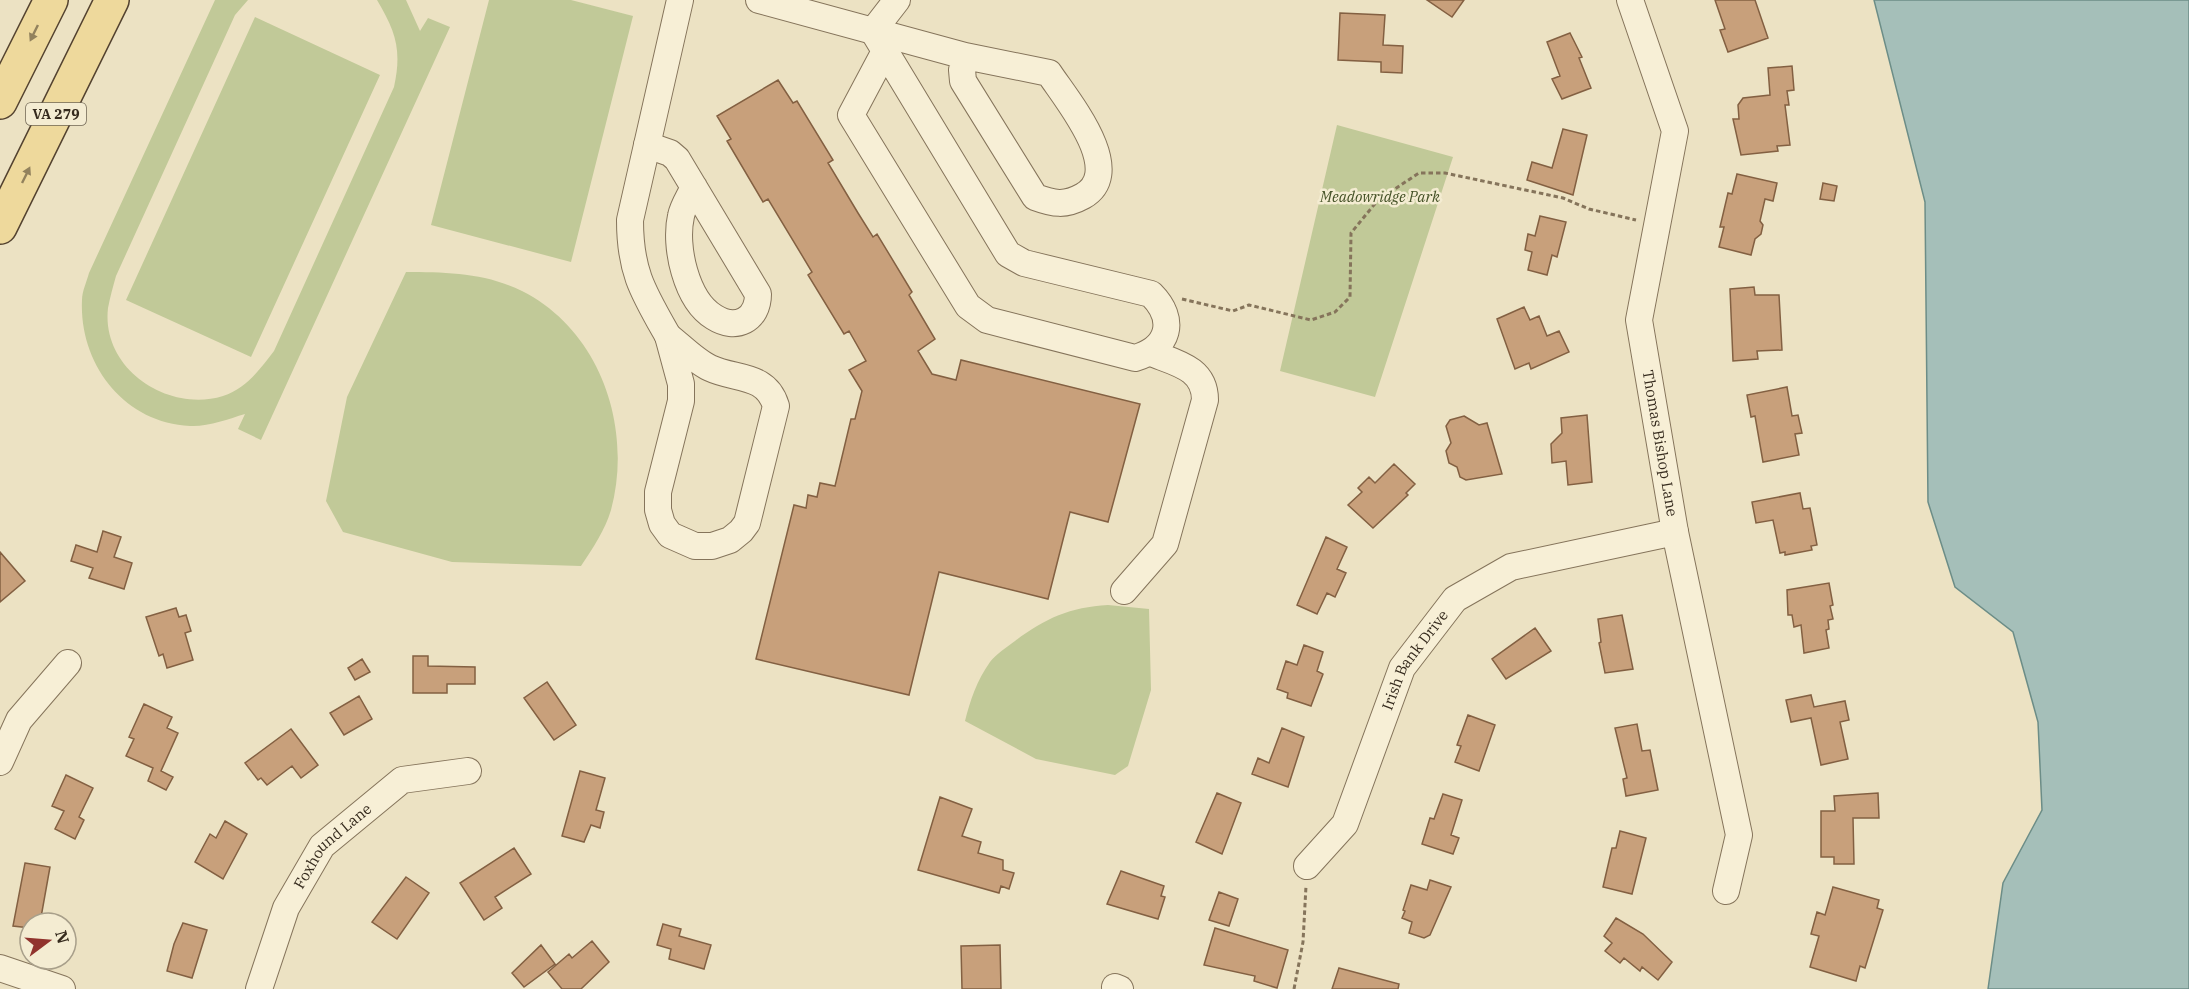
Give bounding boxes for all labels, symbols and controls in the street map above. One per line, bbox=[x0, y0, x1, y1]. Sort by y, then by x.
one-way arrow bbox=[30, 24, 40, 42]
road number: VA 279 bbox=[26, 103, 86, 125]
one-way arrow bbox=[21, 166, 31, 183]
park label: Meadowridge Park bbox=[1319, 187, 1440, 206]
street label: Thomas Bishop Lane bbox=[1639, 369, 1682, 518]
street label: Irish Bank Drive bbox=[1377, 606, 1452, 713]
street label: Foxhound Lane bbox=[289, 799, 375, 892]
north arrow bbox=[18, 911, 78, 971]
text: N bbox=[51, 928, 74, 946]

